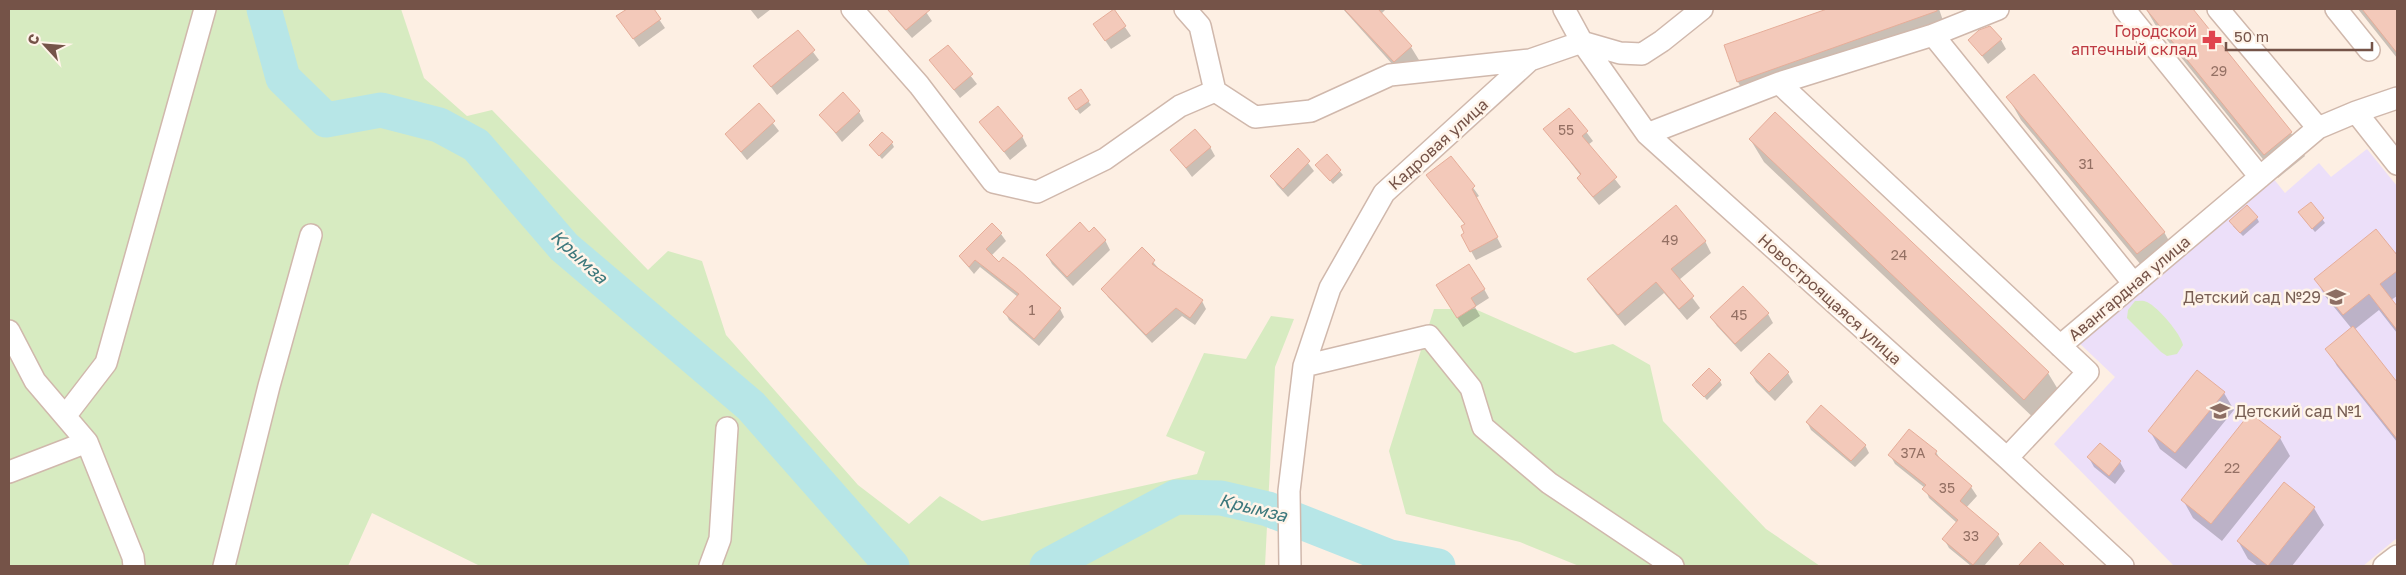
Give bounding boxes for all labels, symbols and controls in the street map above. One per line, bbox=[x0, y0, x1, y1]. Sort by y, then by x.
north arrow bbox=[20, 20, 70, 70]
scale bar bbox=[2226, 20, 2372, 52]
place label: Городской аптечный склад bbox=[2071, 21, 2197, 59]
text: 50 m bbox=[2234, 27, 2269, 45]
pharmacy icon: Городской аптечный склад bbox=[2201, 29, 2223, 51]
text: С bbox=[23, 31, 43, 47]
house number: 29 bbox=[2211, 62, 2227, 79]
street label: Кадровая улица bbox=[1384, 94, 1492, 194]
house number: 55 bbox=[1558, 121, 1574, 138]
house number: 31 bbox=[2079, 155, 2094, 172]
water label: Крымза bbox=[547, 225, 613, 289]
street label: Новостроящаяся улица bbox=[1754, 229, 1906, 369]
house number: 49 bbox=[1661, 231, 1679, 248]
street label: Авангардная улица bbox=[2064, 231, 2194, 345]
house number: 24 bbox=[1891, 246, 1907, 263]
school or university icon: Детский сад №29 bbox=[2325, 286, 2347, 308]
place label: Детский сад №29 bbox=[2183, 287, 2321, 307]
house number: 1 bbox=[1029, 301, 1036, 318]
house number: 45 bbox=[1731, 306, 1747, 323]
school or university icon: Детский сад №1 bbox=[2209, 400, 2231, 422]
place label: Детский сад №1 bbox=[2235, 401, 2362, 421]
house number: 37А bbox=[1901, 444, 1926, 461]
house number: 22 bbox=[2224, 459, 2240, 476]
house number: 35 bbox=[1939, 479, 1955, 496]
water label: Крымза bbox=[1217, 488, 1290, 526]
house number: 33 bbox=[1963, 527, 1979, 544]

